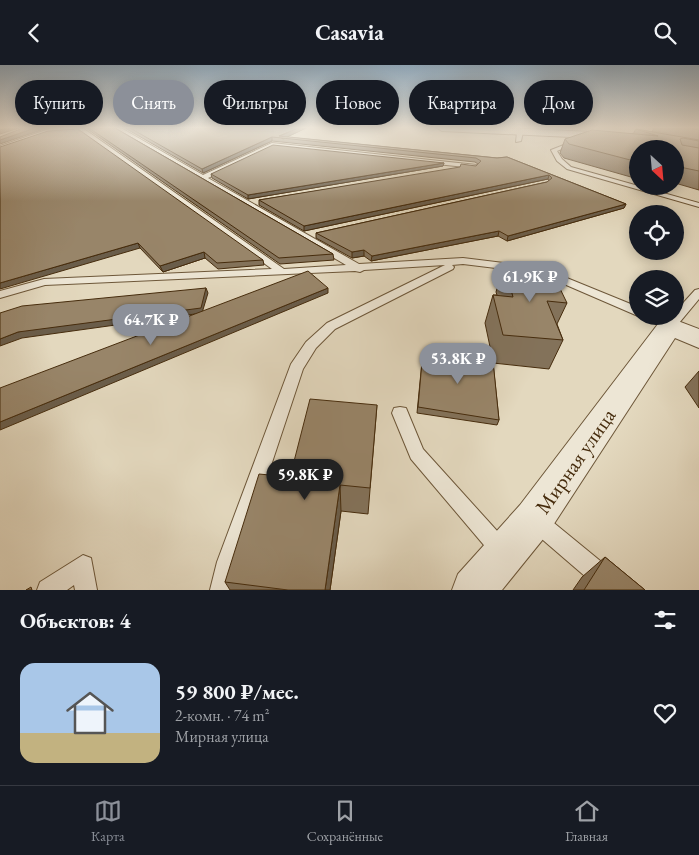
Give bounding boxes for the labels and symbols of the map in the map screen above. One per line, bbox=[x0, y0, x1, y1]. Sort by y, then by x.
north arrow bbox=[629, 140, 684, 195]
pin: 61.9K ₽ bbox=[484, 261, 576, 303]
pin: 64.7K ₽ bbox=[105, 303, 197, 346]
pin: 53.8K ₽ bbox=[412, 343, 504, 385]
street label: Мирная улица bbox=[529, 402, 622, 519]
pin: 59.8K ₽ bbox=[259, 459, 351, 501]

